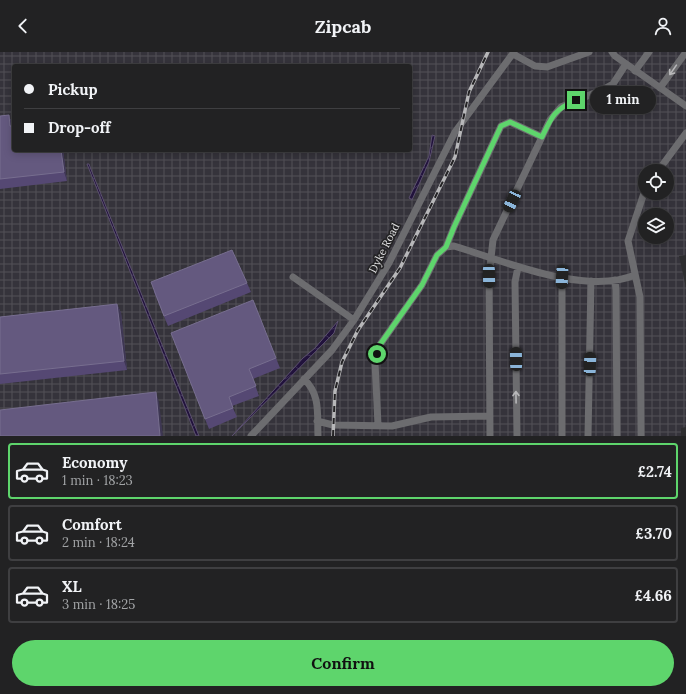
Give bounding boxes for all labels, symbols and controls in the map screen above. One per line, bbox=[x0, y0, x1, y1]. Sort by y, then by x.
icon: back bbox=[12, 15, 34, 37]
text: Zipcab bbox=[315, 15, 371, 38]
icon: person bbox=[652, 15, 674, 37]
one-way arrow bbox=[669, 64, 677, 75]
text: Pickup bbox=[48, 80, 97, 99]
callout: 1 min bbox=[590, 86, 656, 114]
route end bbox=[567, 91, 585, 109]
text: 1 min bbox=[606, 91, 640, 108]
text: Drop-off bbox=[48, 118, 110, 137]
map controls bbox=[638, 164, 674, 244]
button: locate bbox=[638, 164, 674, 200]
car bbox=[501, 188, 523, 214]
button: layers bbox=[638, 208, 674, 244]
street label: Dyke Road bbox=[365, 220, 403, 275]
car bbox=[483, 264, 495, 288]
car bbox=[555, 265, 569, 289]
route start bbox=[368, 345, 386, 363]
car bbox=[510, 347, 522, 371]
car bbox=[584, 352, 596, 376]
one-way arrow bbox=[512, 391, 520, 404]
icon: car bbox=[14, 453, 50, 489]
text: Economy bbox=[62, 453, 127, 472]
text: £2.74 bbox=[637, 462, 672, 481]
text: 1 min · 18:23 bbox=[62, 472, 133, 489]
icon: car bbox=[14, 515, 50, 551]
text: Comfort bbox=[62, 515, 122, 534]
text: £3.70 bbox=[635, 524, 672, 543]
text: 2 min · 18:24 bbox=[62, 534, 135, 551]
icon: car bbox=[14, 577, 50, 613]
text: XL bbox=[62, 577, 82, 596]
text: £4.66 bbox=[634, 586, 672, 605]
text: 3 min · 18:25 bbox=[62, 596, 135, 613]
button: Confirm bbox=[12, 640, 674, 686]

